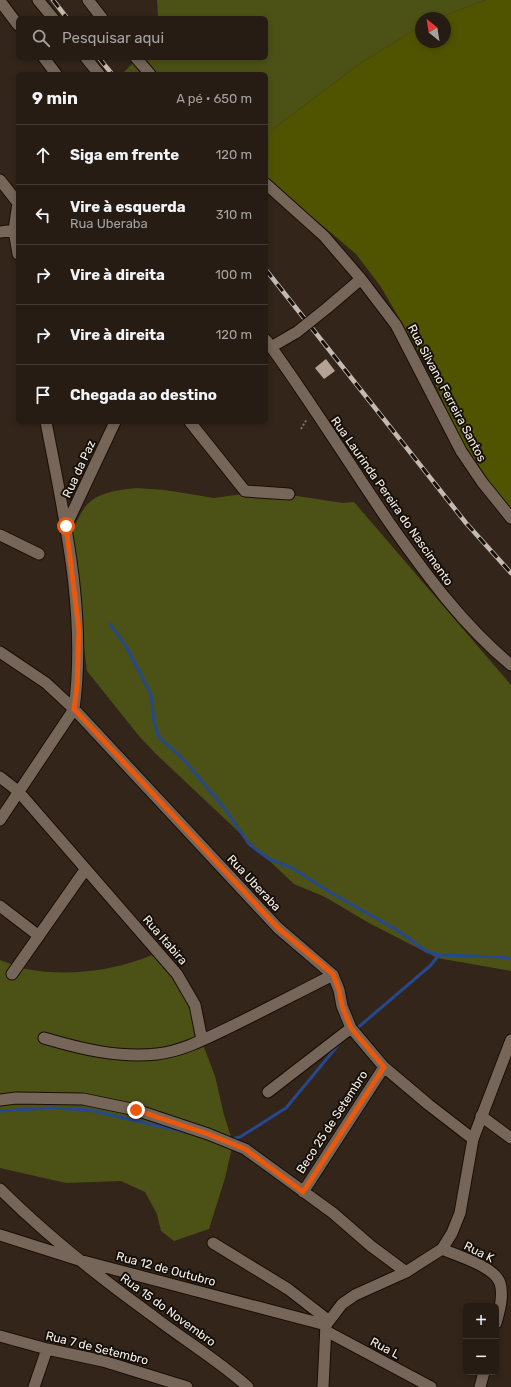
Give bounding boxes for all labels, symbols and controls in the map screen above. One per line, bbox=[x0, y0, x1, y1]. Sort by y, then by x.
north arrow bbox=[415, 12, 451, 48]
search box bbox=[16, 16, 268, 60]
icon: search bbox=[30, 27, 52, 49]
text: Pesquisar aqui bbox=[62, 29, 164, 47]
text: 9 min bbox=[32, 88, 78, 108]
text: A pé · 650 m bbox=[176, 91, 252, 106]
icon: ahead bbox=[32, 144, 54, 166]
text: Siga em frente bbox=[70, 146, 179, 164]
text: 120 m bbox=[216, 147, 252, 162]
text: Vire à esquerda bbox=[70, 198, 186, 216]
icon: left bbox=[32, 204, 54, 226]
text: 310 m bbox=[216, 207, 252, 222]
text: Rua Uberaba bbox=[70, 216, 148, 231]
icon: right bbox=[32, 264, 54, 286]
text: Vire à direita bbox=[70, 266, 165, 284]
text: 100 m bbox=[215, 267, 252, 282]
street label: Rua Silvano Ferreira Santos bbox=[405, 322, 489, 464]
icon: right bbox=[32, 324, 54, 346]
text: Vire à direita bbox=[70, 326, 165, 344]
text: 120 m bbox=[216, 327, 252, 342]
icon: arrive bbox=[32, 384, 54, 406]
text: Chegada ao destino bbox=[70, 386, 217, 404]
street label: Rua Laurinda Pereira do Nascimento bbox=[328, 414, 456, 588]
street label: Rua da Paz bbox=[60, 438, 98, 500]
route start bbox=[57, 517, 75, 535]
street label: Rua Uberaba bbox=[224, 852, 284, 914]
street label: Rua Itabira bbox=[140, 913, 190, 967]
street label: Beco 25 de Setembro bbox=[294, 1068, 371, 1176]
route end bbox=[127, 1101, 145, 1119]
street label: Rua K bbox=[462, 1239, 497, 1266]
street label: Rua 12 de Outubro bbox=[115, 1249, 217, 1289]
street label: Rua 15 do Novembro bbox=[118, 1271, 218, 1349]
map controls bbox=[463, 1303, 499, 1375]
button: + bbox=[463, 1303, 499, 1339]
street label: Rua 7 de Setembro bbox=[44, 1328, 150, 1368]
street label: Rua L bbox=[368, 1334, 402, 1362]
button: − bbox=[463, 1339, 499, 1375]

